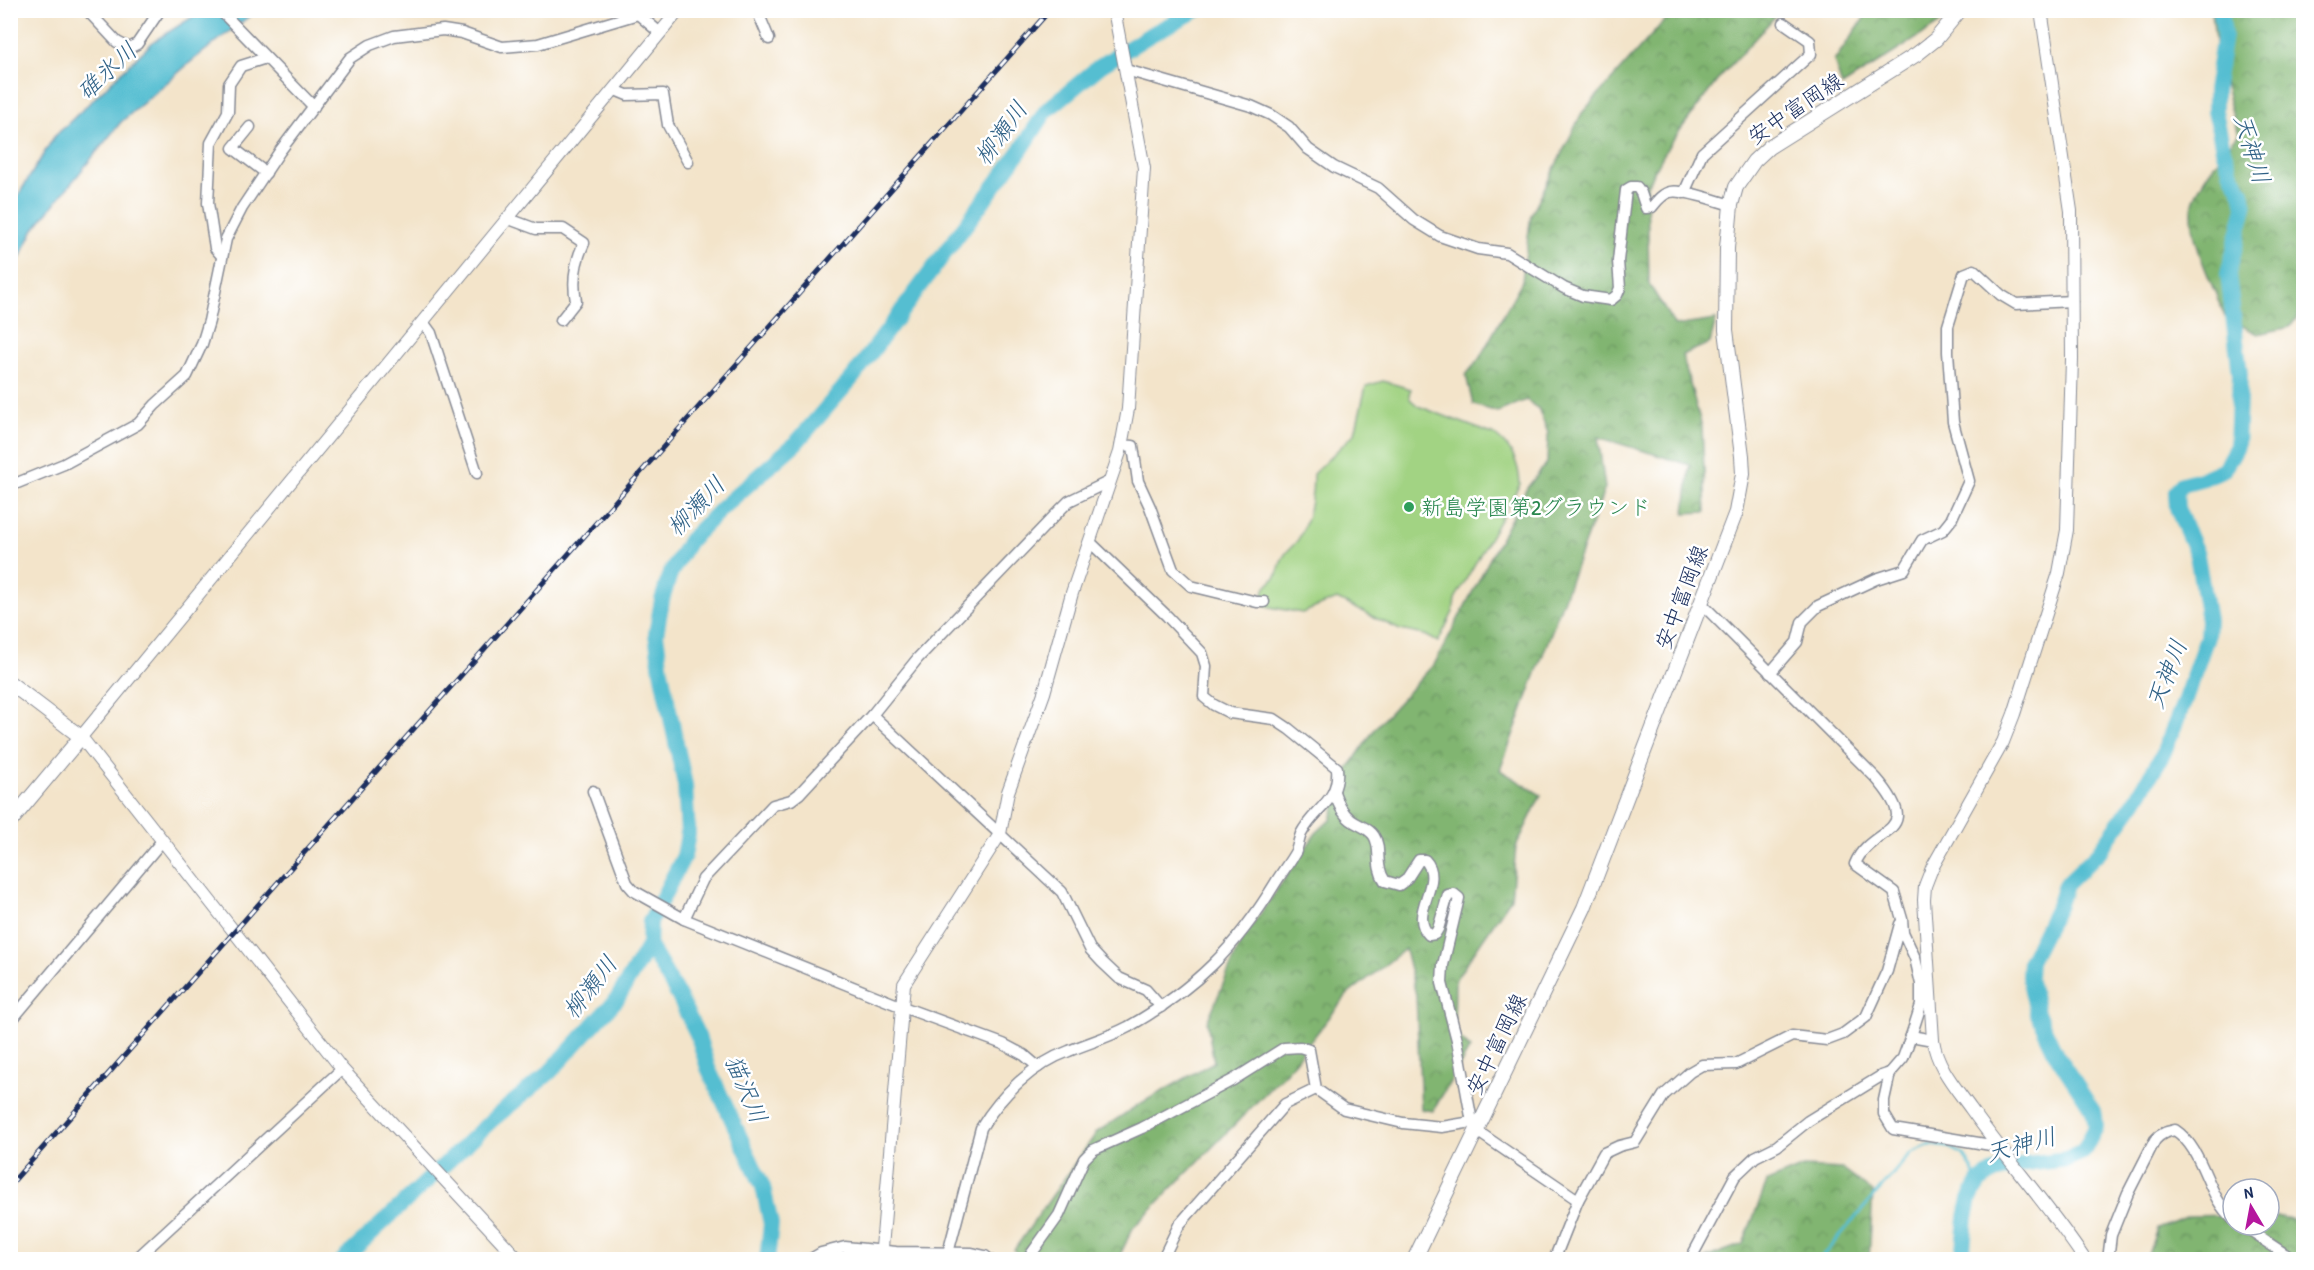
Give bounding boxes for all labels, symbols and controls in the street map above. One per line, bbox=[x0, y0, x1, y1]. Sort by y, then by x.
water label: 碓氷川 bbox=[69, 34, 144, 107]
street label: 安中富岡線 bbox=[1741, 65, 1849, 151]
water label: 柳瀬川 bbox=[966, 94, 1034, 171]
water label: 天神川 bbox=[2227, 110, 2279, 188]
water label: 柳瀬川 bbox=[659, 468, 732, 542]
place label: 新島学園第2グラウンド bbox=[1421, 492, 1651, 522]
marker: 新島学園第2グラウンド bbox=[1402, 500, 1416, 514]
street label: 安中富岡線 bbox=[1647, 540, 1715, 654]
water label: 天神川 bbox=[2138, 634, 2194, 713]
water label: 柳瀬川 bbox=[554, 948, 624, 1025]
street label: 安中富岡線 bbox=[1458, 988, 1534, 1100]
water label: 猫沢川 bbox=[718, 1049, 776, 1128]
water label: 天神川 bbox=[1982, 1119, 2060, 1169]
north arrow bbox=[2221, 1177, 2281, 1237]
text: N bbox=[2242, 1181, 2255, 1204]

